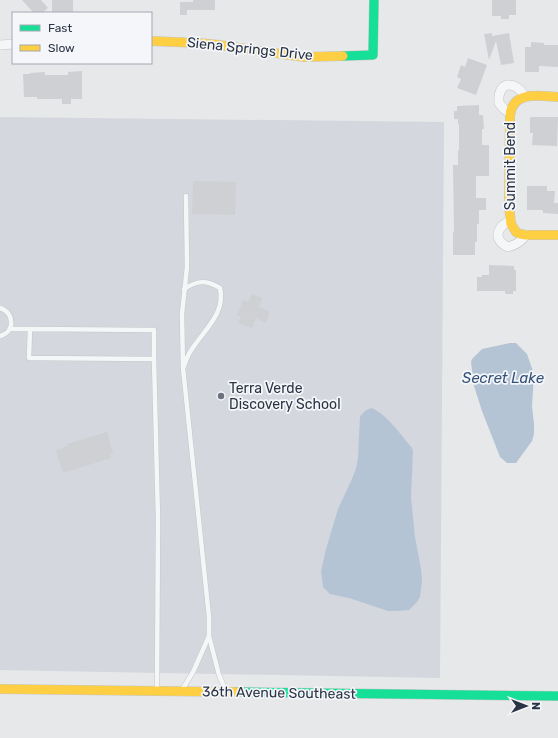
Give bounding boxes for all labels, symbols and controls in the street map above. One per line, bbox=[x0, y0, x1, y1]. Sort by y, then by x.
legend bbox=[12, 12, 152, 64]
text: Fast bbox=[48, 21, 72, 35]
street label: Siena Springs Drive bbox=[186, 34, 314, 64]
text: Slow bbox=[48, 41, 75, 55]
street label: Summit Bend bbox=[502, 122, 519, 210]
water label: Secret Lake bbox=[462, 369, 545, 387]
place label: Terra Verde Discovery School bbox=[229, 380, 341, 413]
marker: Terra Verde Discovery School bbox=[216, 391, 226, 401]
street label: 36th Avenue Southeast bbox=[202, 683, 357, 703]
north arrow bbox=[506, 686, 546, 726]
text: N bbox=[529, 702, 542, 710]

